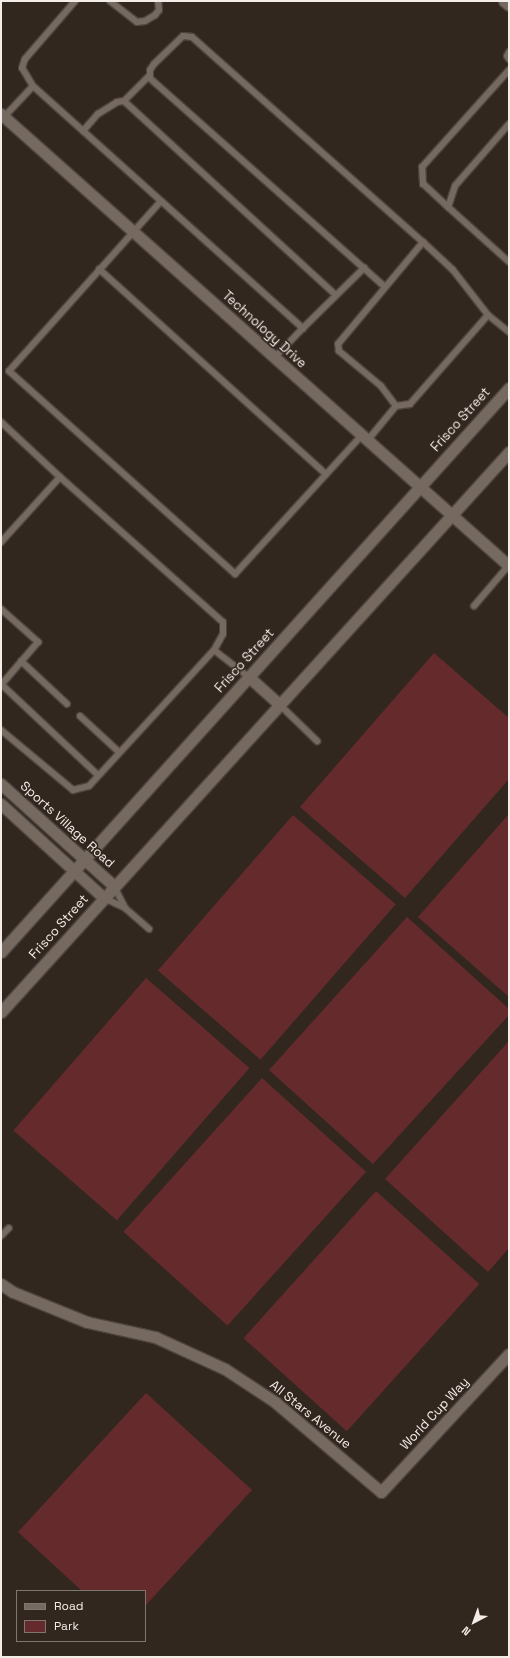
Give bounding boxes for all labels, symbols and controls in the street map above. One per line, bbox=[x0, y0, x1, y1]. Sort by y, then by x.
street label: Technology Drive bbox=[219, 288, 309, 372]
street label: Frisco Street bbox=[428, 385, 494, 455]
street label: Frisco Street bbox=[212, 626, 278, 696]
street label: Sports Village Road bbox=[17, 779, 117, 871]
street label: Frisco Street bbox=[26, 892, 92, 962]
street label: World Cup Way bbox=[397, 1374, 473, 1454]
street label: All Stars Avenue bbox=[266, 1377, 354, 1453]
legend bbox=[16, 1590, 146, 1642]
text: Road bbox=[54, 1598, 83, 1614]
north arrow bbox=[454, 1602, 494, 1642]
text: Park bbox=[54, 1618, 79, 1634]
text: N bbox=[459, 1623, 474, 1639]

